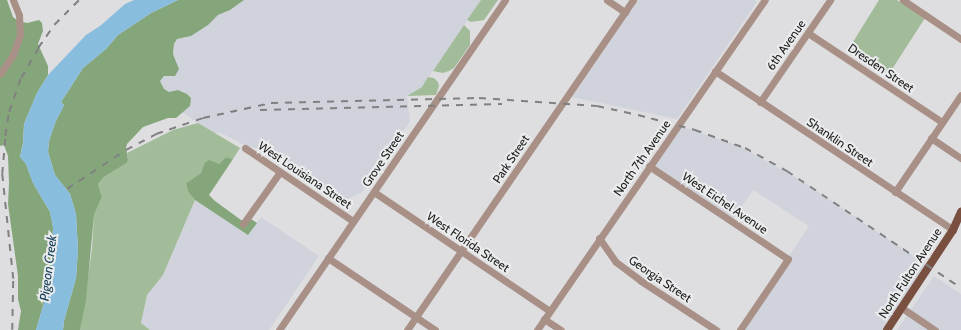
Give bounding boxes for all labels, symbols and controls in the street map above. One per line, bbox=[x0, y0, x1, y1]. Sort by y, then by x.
street label: 6th Avenue bbox=[763, 17, 809, 73]
street label: Dresden Street bbox=[845, 41, 917, 95]
street label: Shanklin Street bbox=[804, 115, 876, 169]
street label: North 7th Avenue bbox=[611, 117, 673, 199]
street label: Grove Street bbox=[359, 129, 407, 189]
street label: Park Street bbox=[490, 132, 532, 186]
street label: West Louisiana Street bbox=[256, 138, 354, 212]
street label: West Eichel Avenue bbox=[680, 169, 770, 237]
street label: West Florida Street bbox=[424, 209, 512, 275]
street label: North Fulton Avenue bbox=[875, 225, 945, 321]
water label: Pigeon Creek bbox=[36, 234, 60, 302]
street label: Georgia Street bbox=[626, 253, 694, 305]

